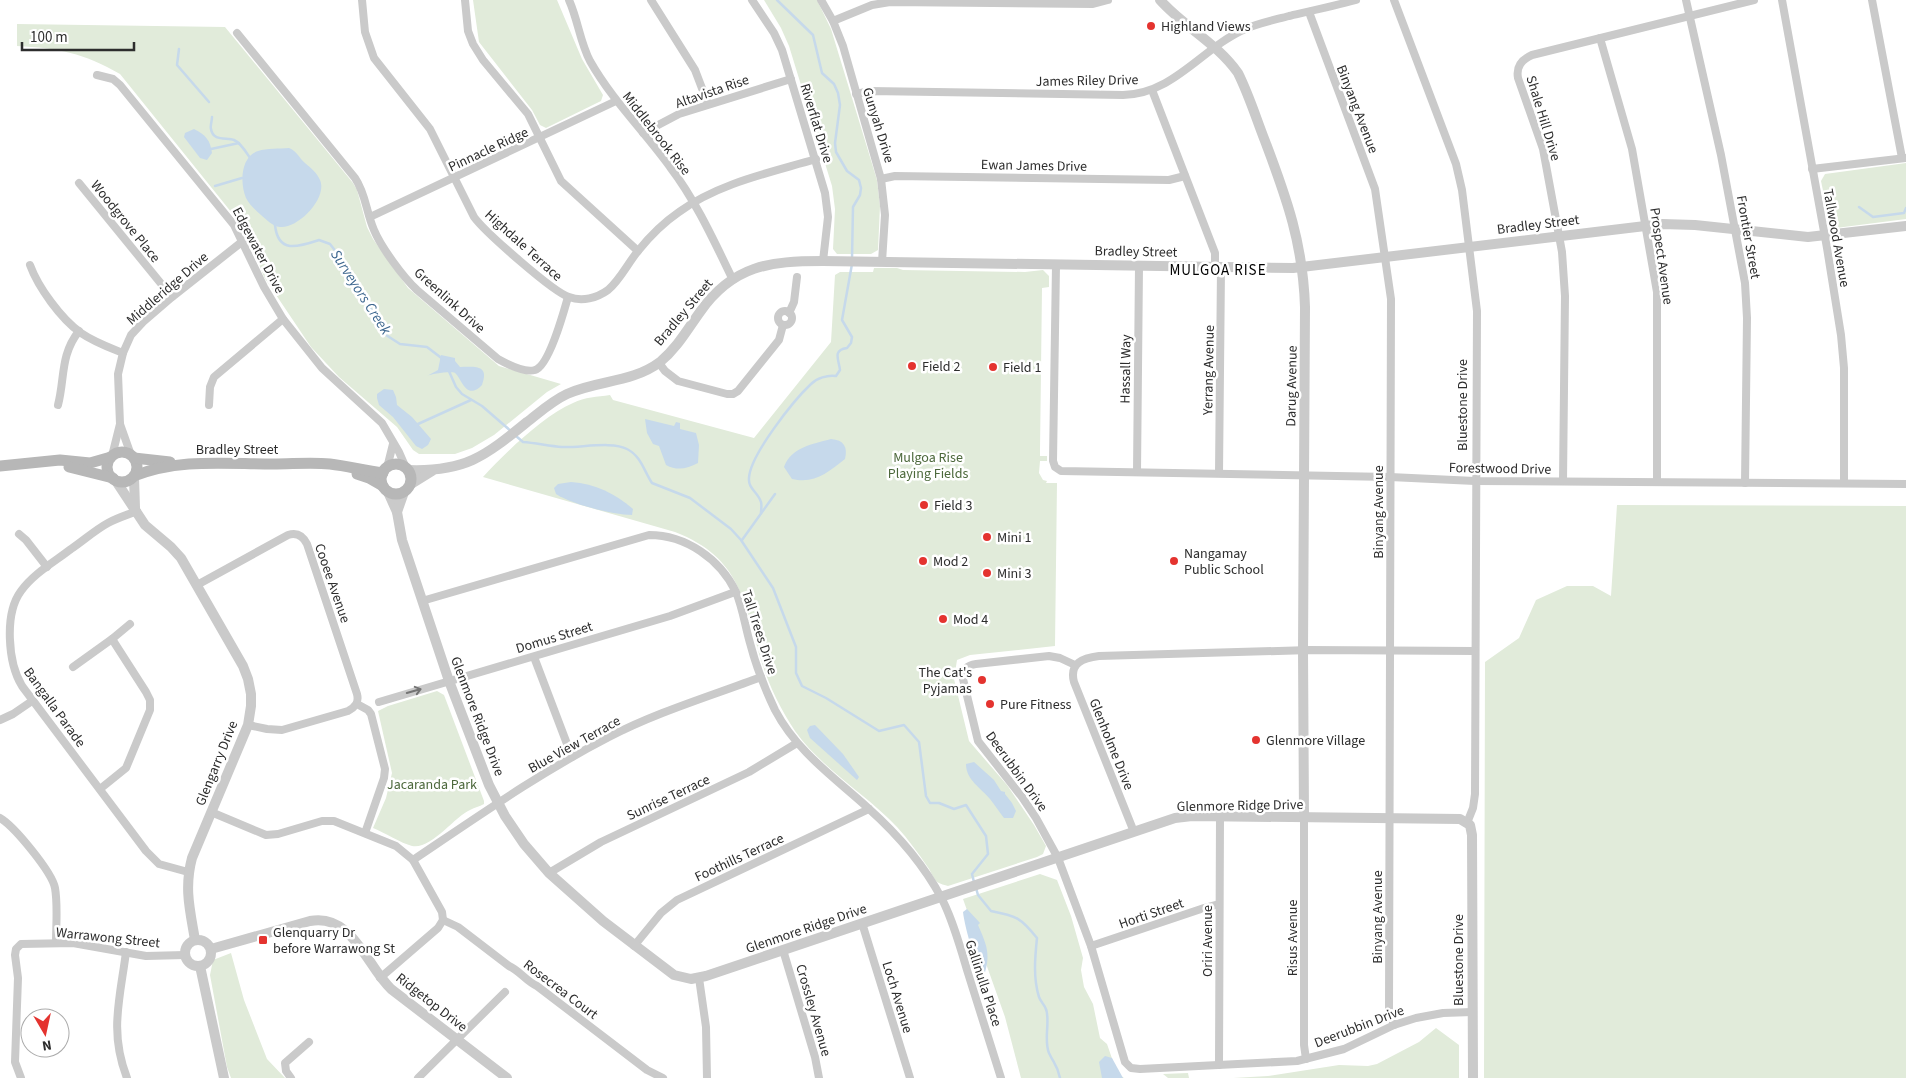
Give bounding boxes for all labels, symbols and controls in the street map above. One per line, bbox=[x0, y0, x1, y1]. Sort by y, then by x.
place label: Highland Views bbox=[1161, 17, 1251, 37]
scale bar bbox=[22, 20, 135, 52]
marker: Highland Views bbox=[1145, 20, 1157, 32]
text: 100 m bbox=[30, 27, 68, 48]
street label: Binyang Avenue bbox=[1331, 62, 1383, 157]
street label: Altavista Rise bbox=[673, 70, 752, 114]
street label: James Riley Drive bbox=[1036, 70, 1139, 92]
street label: Shale Hill Drive bbox=[1521, 73, 1566, 163]
street label: Riverflat Drive bbox=[794, 81, 838, 166]
street label: Gunyah Drive bbox=[857, 85, 899, 166]
street label: Middlebrook Rise bbox=[617, 88, 695, 180]
street label: Pinnacle Ridge bbox=[445, 123, 532, 177]
street label: Ewan James Drive bbox=[981, 155, 1087, 177]
street label: Woodgrove Place bbox=[86, 176, 165, 267]
street label: Tallwood Avenue bbox=[1818, 187, 1855, 289]
street label: Frontier Street bbox=[1731, 194, 1765, 281]
street label: Edgewater Drive bbox=[227, 204, 289, 297]
street label: Highdale Terrace bbox=[480, 205, 567, 286]
street label: Prospect Avenue bbox=[1644, 206, 1678, 306]
street label: Bradley Street bbox=[1496, 210, 1581, 240]
street label: Bradley Street bbox=[1095, 241, 1178, 263]
water label: Surveyors Creek bbox=[325, 246, 396, 340]
street label: Middleridge Drive bbox=[122, 247, 213, 330]
district label: MULGOA RISE bbox=[1169, 260, 1267, 281]
street label: Greenlink Drive bbox=[409, 263, 489, 338]
street label: Bradley Street bbox=[650, 274, 718, 351]
street label: Yerrang Avenue bbox=[1198, 325, 1220, 416]
street label: Hassall Way bbox=[1115, 334, 1137, 404]
street label: Darug Avenue bbox=[1281, 345, 1303, 427]
place label: Field 2 bbox=[922, 357, 960, 377]
place label: Field 1 bbox=[1003, 358, 1041, 378]
street label: Bluestone Drive bbox=[1453, 359, 1473, 451]
marker: Field 2 bbox=[906, 360, 918, 372]
marker: Field 1 bbox=[987, 361, 999, 373]
street label: Bradley Street bbox=[196, 440, 279, 460]
park label: Mulgoa Rise Playing Fields bbox=[888, 448, 968, 484]
street label: Forestwood Drive bbox=[1449, 458, 1551, 480]
street label: Binyang Avenue bbox=[1369, 465, 1389, 559]
place label: Field 3 bbox=[934, 496, 972, 516]
marker: Field 3 bbox=[918, 499, 930, 511]
place label: Mini 1 bbox=[997, 528, 1032, 548]
marker: Mini 1 bbox=[981, 531, 993, 543]
street label: Cooee Avenue bbox=[309, 541, 355, 626]
place label: Nangamay Public School bbox=[1184, 544, 1264, 580]
place label: Mod 2 bbox=[933, 552, 968, 572]
marker: Mod 2 bbox=[917, 555, 929, 567]
marker: Nangamay Public School bbox=[1168, 555, 1180, 567]
place label: Mini 3 bbox=[997, 564, 1032, 584]
marker: Mini 3 bbox=[981, 567, 993, 579]
street label: Tall Trees Drive bbox=[736, 587, 782, 677]
place label: Mod 4 bbox=[953, 610, 988, 630]
marker: Mod 4 bbox=[937, 613, 949, 625]
street label: Domus Street bbox=[514, 617, 595, 659]
street label: Glenmore Ridge Drive bbox=[445, 654, 509, 779]
street label: Bangalla Parade bbox=[18, 663, 90, 752]
place label: The Cat's Pyjamas bbox=[918, 663, 972, 699]
marker: The Cat's Pyjamas bbox=[976, 674, 988, 686]
one-way arrow bbox=[406, 686, 422, 696]
place label: Pure Fitness bbox=[1000, 695, 1072, 715]
street label: Glenholme Drive bbox=[1084, 696, 1139, 793]
marker: Pure Fitness bbox=[984, 698, 996, 710]
street label: Blue View Terrace bbox=[525, 711, 624, 779]
street label: Glengarry Drive bbox=[191, 718, 243, 809]
street label: Deerubbin Drive bbox=[980, 727, 1052, 816]
place label: Glenmore Village bbox=[1266, 731, 1365, 751]
marker: Glenmore Village bbox=[1250, 734, 1262, 746]
street label: Sunrise Terrace bbox=[624, 770, 713, 826]
park label: Jacaranda Park bbox=[387, 775, 477, 795]
street label: Glenmore Ridge Drive bbox=[1177, 795, 1304, 817]
street label: Foothills Terrace bbox=[692, 828, 787, 887]
street label: Binyang Avenue bbox=[1368, 870, 1388, 964]
street label: Horti Street bbox=[1116, 893, 1187, 934]
street label: Glenmore Ridge Drive bbox=[743, 899, 869, 959]
street label: Risus Avenue bbox=[1283, 900, 1303, 976]
street label: Oriri Avenue bbox=[1198, 905, 1218, 977]
street label: Bluestone Drive bbox=[1449, 914, 1469, 1006]
street label: Warrawong Street bbox=[55, 923, 161, 953]
place label: Glenquarry Dr before Warrawong St bbox=[273, 923, 395, 959]
marker: Glenquarry Dr before Warrawong St bbox=[257, 934, 269, 946]
street label: Gallinulla Place bbox=[960, 937, 1007, 1029]
street label: Rosecrea Court bbox=[519, 955, 602, 1025]
street label: Loch Avenue bbox=[877, 959, 917, 1036]
street label: Crossley Avenue bbox=[790, 962, 836, 1059]
street label: Ridgetop Drive bbox=[391, 968, 471, 1037]
street label: Deerubbin Drive bbox=[1312, 1001, 1407, 1053]
north arrow bbox=[20, 1008, 70, 1058]
text: N bbox=[41, 1034, 53, 1055]

